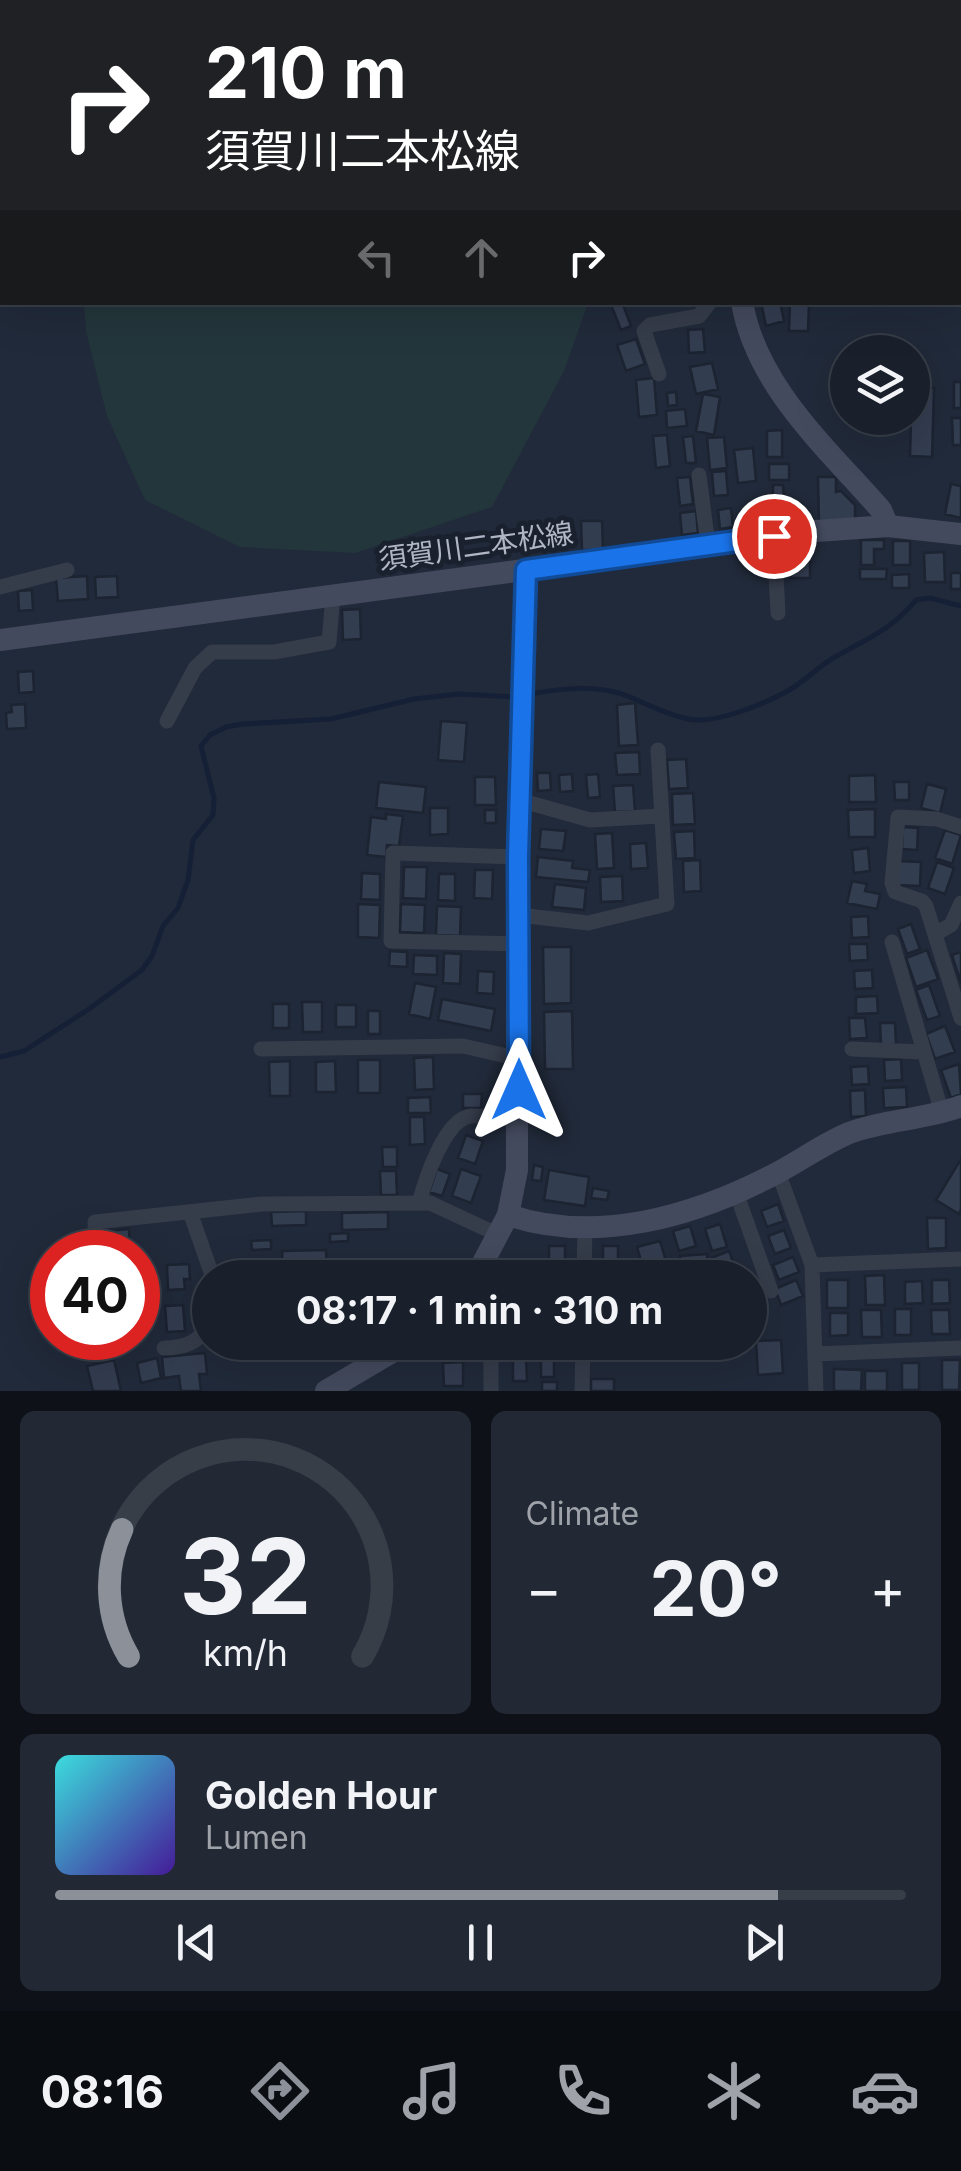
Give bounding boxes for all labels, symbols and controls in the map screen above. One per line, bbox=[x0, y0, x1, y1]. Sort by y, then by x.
text: 210 m bbox=[205, 30, 407, 115]
icon: right bbox=[40, 40, 170, 170]
text: 須賀川二本松線 bbox=[205, 123, 520, 178]
icon: left bbox=[349, 230, 404, 285]
icon: ahead bbox=[454, 230, 509, 285]
icon: right bbox=[559, 230, 614, 285]
map controls bbox=[830, 335, 930, 435]
button: layers bbox=[830, 335, 930, 435]
pin bbox=[732, 494, 817, 579]
icon: arrive bbox=[747, 509, 802, 564]
street label: 須賀川二本松線 bbox=[377, 516, 575, 576]
position arrow bbox=[467, 1038, 571, 1142]
speed limit sign: 40 bbox=[30, 1230, 160, 1360]
text: 08:17 · 1 min · 310 m bbox=[296, 1287, 663, 1333]
text: Climate bbox=[526, 1494, 639, 1533]
text: 32 bbox=[179, 1513, 312, 1639]
text: 20° bbox=[650, 1543, 782, 1634]
text: − bbox=[526, 1556, 562, 1622]
text: + bbox=[870, 1556, 906, 1622]
text: km/h bbox=[203, 1631, 288, 1675]
text: Golden Hour bbox=[205, 1772, 437, 1818]
text: Lumen bbox=[205, 1818, 308, 1857]
icon: previous bbox=[169, 1915, 224, 1970]
icon: pause bbox=[453, 1915, 508, 1970]
icon: next bbox=[737, 1915, 792, 1970]
icon: directions bbox=[245, 2056, 315, 2126]
icon: music bbox=[397, 2056, 467, 2126]
icon: phone bbox=[548, 2056, 618, 2126]
icon: climate bbox=[699, 2056, 769, 2126]
icon: car bbox=[850, 2056, 920, 2126]
text: 08:16 bbox=[41, 2064, 164, 2119]

